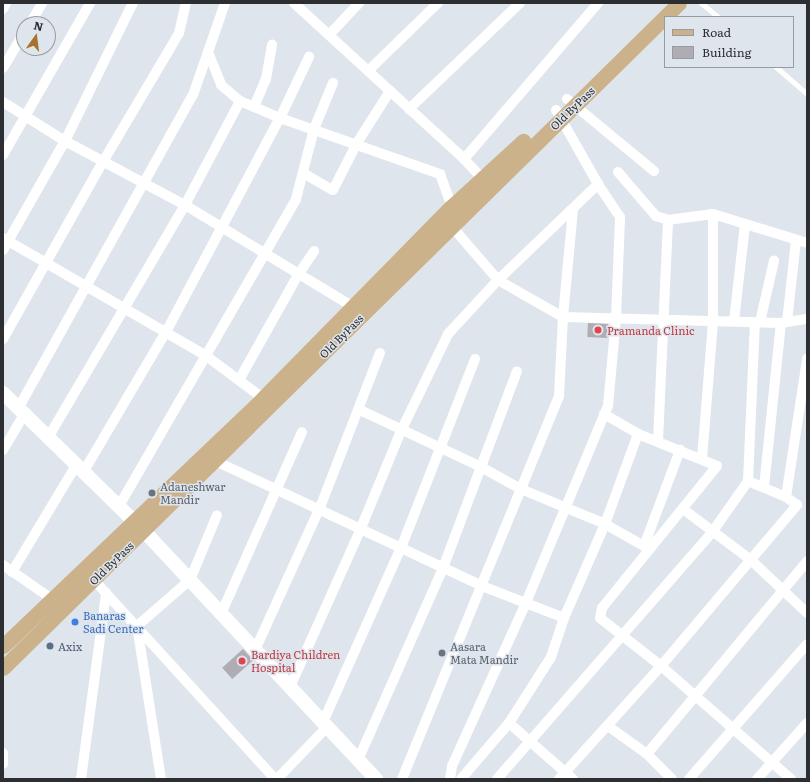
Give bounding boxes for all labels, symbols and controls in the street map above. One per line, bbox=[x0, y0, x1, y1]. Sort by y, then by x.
north arrow bbox=[16, 16, 56, 56]
text: N bbox=[32, 16, 45, 34]
legend bbox=[664, 16, 794, 68]
text: Road bbox=[702, 23, 731, 41]
text: Building bbox=[702, 43, 751, 61]
street label: Old ByPass bbox=[547, 84, 597, 132]
street label: Old ByPass bbox=[316, 311, 366, 361]
place label: Pramanda Clinic bbox=[607, 323, 695, 337]
marker: Pramanda Clinic bbox=[592, 324, 604, 336]
place label: Adaneshwar Mandir bbox=[160, 480, 226, 506]
marker: Adaneshwar Mandir bbox=[147, 488, 157, 498]
street label: Old ByPass bbox=[86, 539, 136, 587]
place label: Banaras Sadi Center bbox=[83, 609, 143, 635]
marker: Banaras Sadi Center bbox=[70, 617, 80, 627]
place label: Axix bbox=[58, 639, 82, 653]
place label: Aasara Mata Mandir bbox=[450, 640, 518, 666]
marker: Axix bbox=[45, 641, 55, 651]
place label: Bardiya Children Hospital bbox=[251, 648, 340, 674]
marker: Aasara Mata Mandir bbox=[437, 648, 447, 658]
marker: Bardiya Children Hospital bbox=[236, 655, 248, 667]

